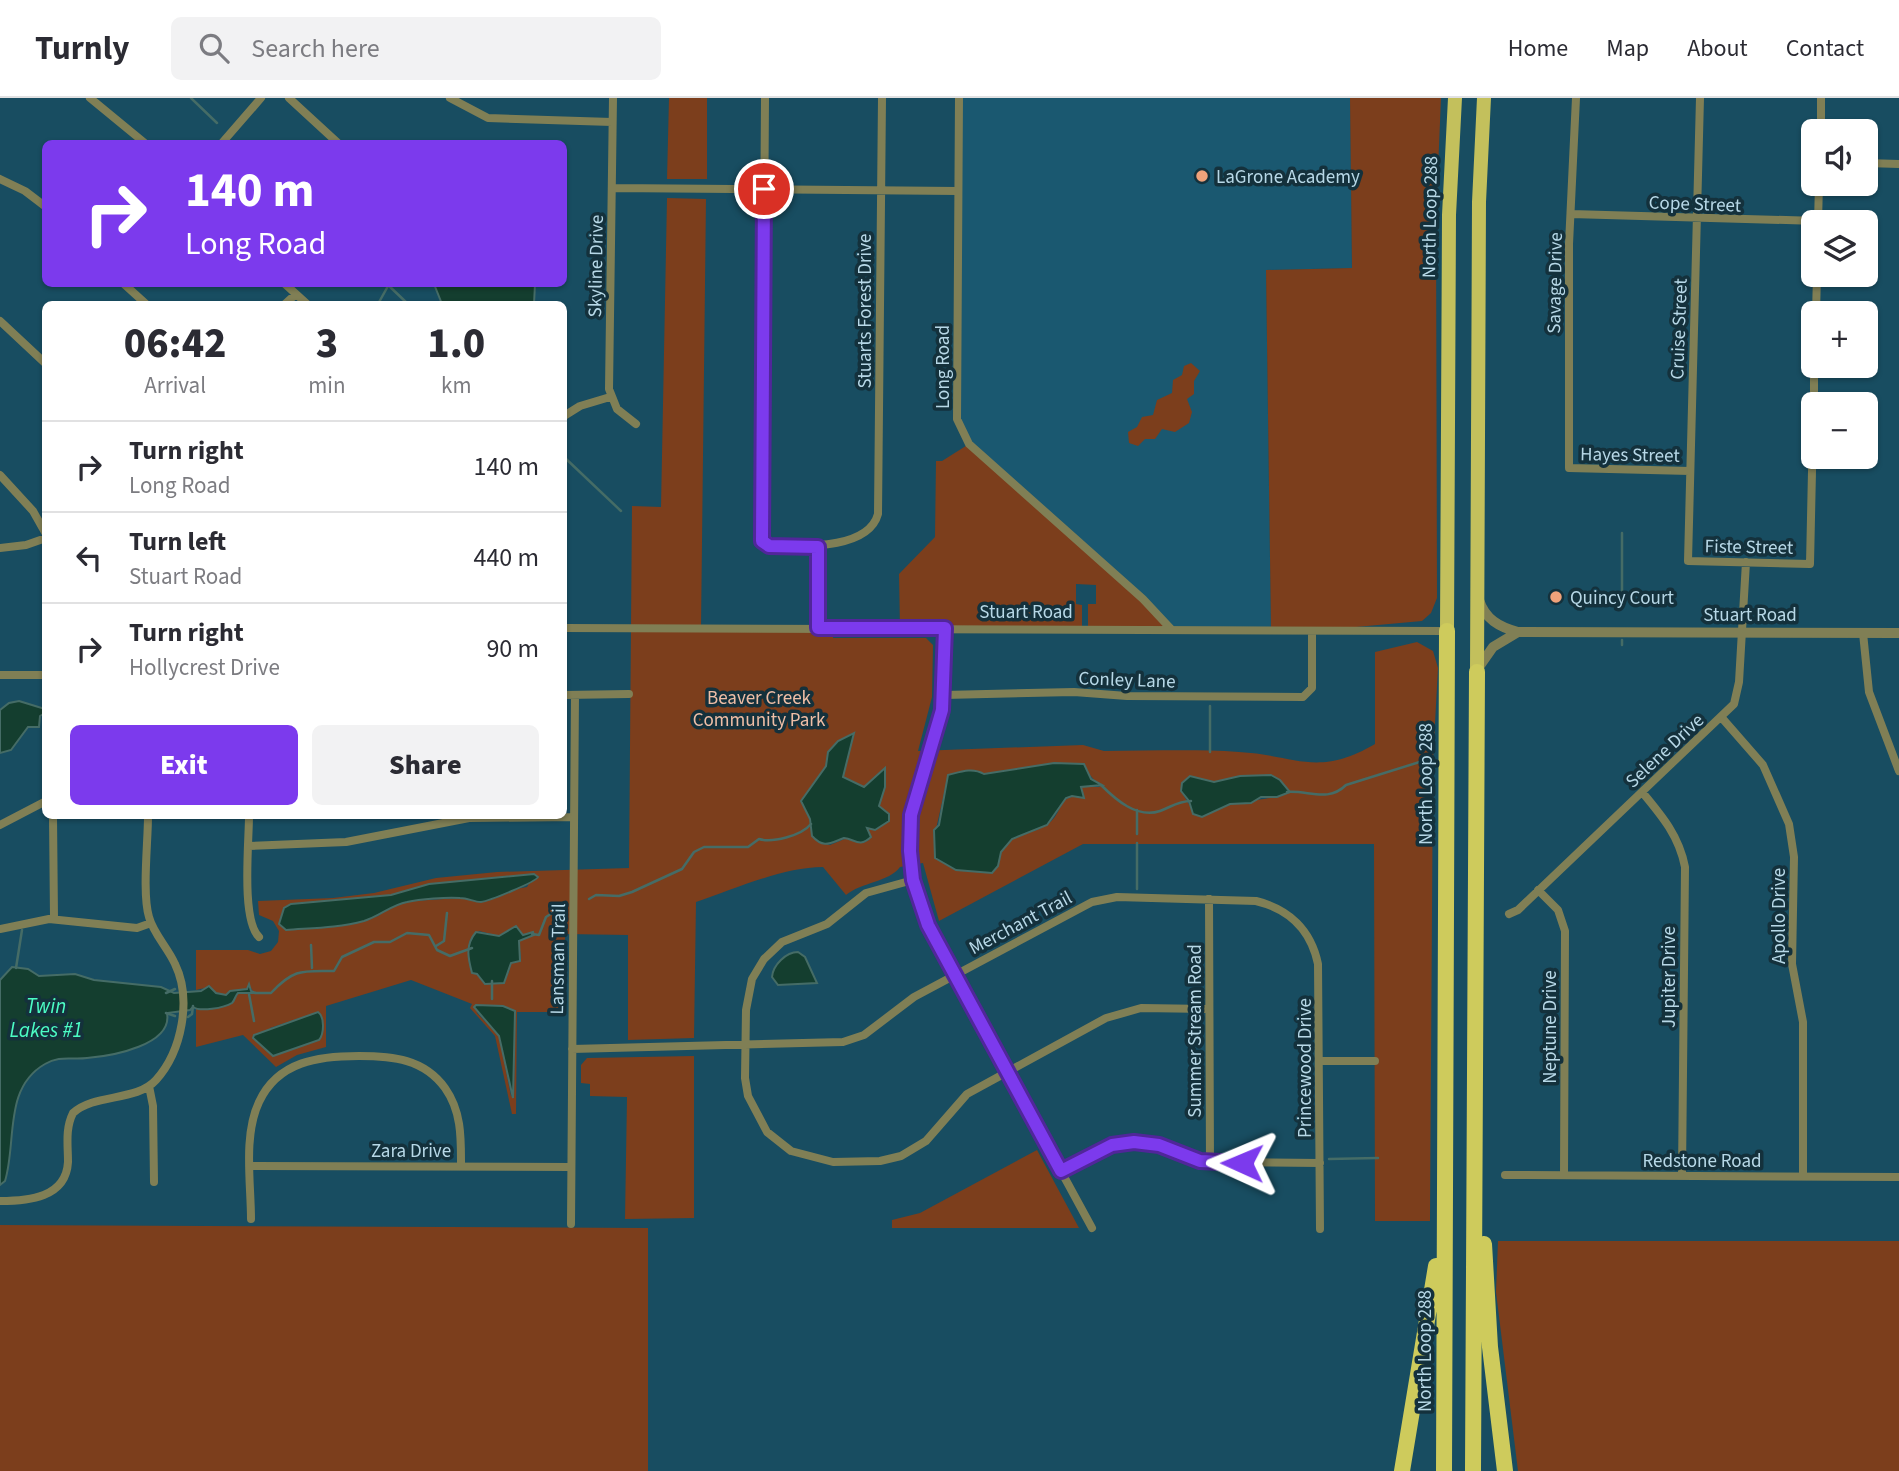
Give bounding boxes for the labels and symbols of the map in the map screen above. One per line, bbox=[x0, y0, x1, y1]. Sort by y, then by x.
street label: North Loop 288 bbox=[1416, 156, 1445, 278]
pin bbox=[734, 159, 794, 219]
place label: LaGrone Academy bbox=[1216, 164, 1360, 191]
marker: LaGrone Academy bbox=[1194, 168, 1210, 184]
street label: Cope Street bbox=[1648, 189, 1742, 220]
street label: Skyline Drive bbox=[582, 214, 611, 318]
street label: Savage Drive bbox=[1541, 232, 1570, 334]
street label: Stuarts Forest Drive bbox=[852, 234, 879, 388]
street label: Cruise Street bbox=[1664, 277, 1695, 380]
street label: Long Road bbox=[930, 325, 957, 409]
street label: Hayes Street bbox=[1580, 441, 1681, 470]
street label: Fiste Street bbox=[1704, 533, 1794, 562]
place label: Quincy Court bbox=[1570, 585, 1675, 612]
marker: Quincy Court bbox=[1548, 589, 1564, 605]
street label: Stuart Road bbox=[979, 599, 1073, 626]
street label: Stuart Road bbox=[1703, 602, 1797, 629]
street label: Conley Lane bbox=[1078, 665, 1176, 696]
park label: Beaver Creek Community Park bbox=[693, 685, 826, 734]
street label: Selene Drive bbox=[1620, 708, 1710, 795]
street label: North Loop 288 bbox=[1413, 723, 1440, 845]
street label: Apollo Drive bbox=[1766, 868, 1793, 964]
street label: Merchant Trail bbox=[964, 885, 1077, 962]
street label: Lansman Trail bbox=[544, 903, 573, 1015]
street label: Jupiter Drive bbox=[1656, 926, 1683, 1028]
street label: Summer Stream Road bbox=[1182, 944, 1209, 1118]
street label: Neptune Drive bbox=[1537, 970, 1564, 1084]
water label: Twin Lakes #1 bbox=[9, 991, 83, 1045]
street label: Princewood Drive bbox=[1292, 998, 1319, 1138]
position arrow bbox=[1205, 1126, 1279, 1200]
street label: Zara Drive bbox=[371, 1138, 451, 1165]
street label: Redstone Road bbox=[1642, 1148, 1762, 1175]
street label: North Loop 288 bbox=[1412, 1290, 1439, 1412]

